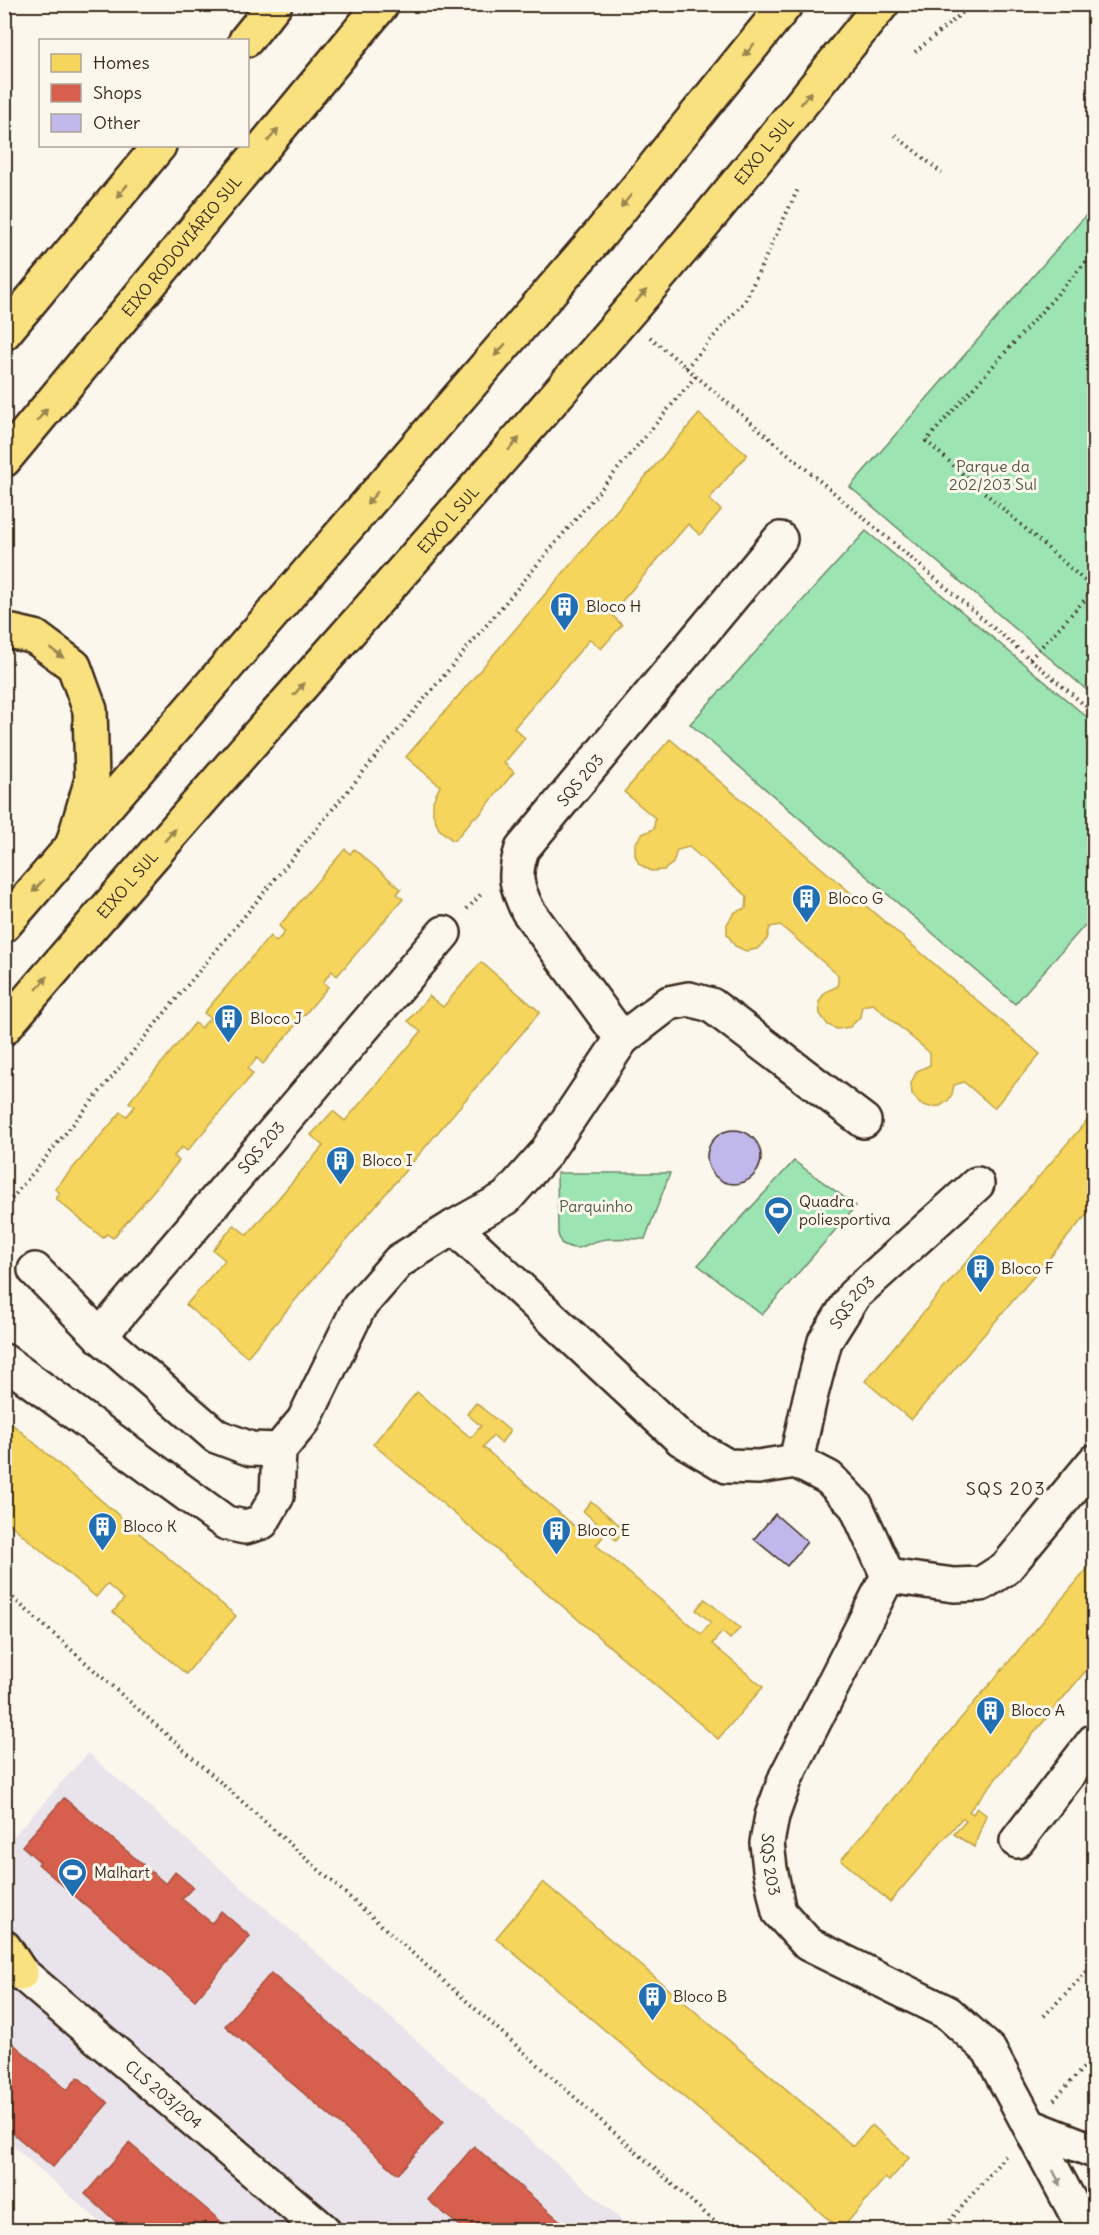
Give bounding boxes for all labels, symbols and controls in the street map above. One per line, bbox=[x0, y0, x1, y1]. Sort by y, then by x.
legend bbox=[39, 39, 249, 147]
one-way arrow bbox=[742, 42, 755, 58]
text: Homes bbox=[93, 51, 150, 74]
text: Shops bbox=[93, 81, 142, 104]
one-way arrow bbox=[799, 90, 811, 105]
text: Other bbox=[93, 111, 141, 134]
street label: EIXO L SUL bbox=[730, 111, 798, 189]
one-way arrow bbox=[267, 127, 280, 143]
street label: EIXO RODOVIÁRIO SUL bbox=[117, 171, 246, 321]
one-way arrow bbox=[115, 183, 128, 199]
one-way arrow bbox=[620, 194, 633, 209]
one-way arrow bbox=[634, 289, 647, 304]
one-way arrow bbox=[493, 342, 506, 358]
one-way arrow bbox=[35, 407, 48, 422]
one-way arrow bbox=[507, 436, 520, 452]
park label: Parque da 202/203 Sul bbox=[949, 456, 1037, 494]
street label: EIXO L SUL bbox=[413, 481, 483, 557]
one-way arrow bbox=[366, 490, 379, 506]
building icon: Bloco H bbox=[549, 590, 581, 632]
place label: Bloco H bbox=[586, 596, 641, 616]
one-way arrow bbox=[49, 647, 65, 659]
one-way arrow bbox=[292, 682, 305, 697]
street label: SQS 203 bbox=[552, 750, 608, 810]
one-way arrow bbox=[163, 828, 177, 843]
street label: EIXO L SUL bbox=[92, 846, 162, 923]
one-way arrow bbox=[32, 878, 45, 893]
building icon: Bloco G bbox=[791, 882, 823, 924]
place label: Bloco G bbox=[828, 888, 883, 908]
one-way arrow bbox=[36, 975, 49, 991]
building icon: Bloco J bbox=[213, 1002, 245, 1044]
place label: Bloco J bbox=[250, 1008, 302, 1028]
street label: SQS 203 bbox=[233, 1117, 289, 1177]
building icon: Bloco I bbox=[325, 1144, 357, 1186]
place label: Bloco I bbox=[362, 1150, 413, 1170]
place label: Quadra poliesportiva bbox=[799, 1191, 891, 1229]
sports icon: Quadra poliesportiva bbox=[762, 1194, 794, 1236]
park label: Parquinho bbox=[559, 1196, 633, 1216]
building icon: Bloco F bbox=[964, 1252, 996, 1294]
place label: Bloco F bbox=[1001, 1258, 1054, 1278]
street label: SQS 203 bbox=[825, 1271, 879, 1332]
district label: SQS 203 bbox=[966, 1477, 1046, 1500]
building icon: Bloco K bbox=[86, 1510, 118, 1552]
building icon: Bloco E bbox=[540, 1514, 572, 1556]
place label: Bloco K bbox=[123, 1516, 177, 1536]
place label: Bloco E bbox=[577, 1520, 630, 1540]
building icon: Bloco A bbox=[974, 1694, 1006, 1736]
place label: Bloco A bbox=[1011, 1700, 1065, 1720]
street label: SQS 203 bbox=[757, 1832, 785, 1897]
sports icon: Malhart bbox=[57, 1856, 89, 1898]
place label: Malhart bbox=[94, 1862, 150, 1882]
building icon: Bloco B bbox=[636, 1980, 668, 2022]
place label: Bloco B bbox=[673, 1986, 727, 2006]
street label: CLS 203/204 bbox=[121, 2056, 206, 2133]
one-way arrow bbox=[1053, 2169, 1062, 2186]

